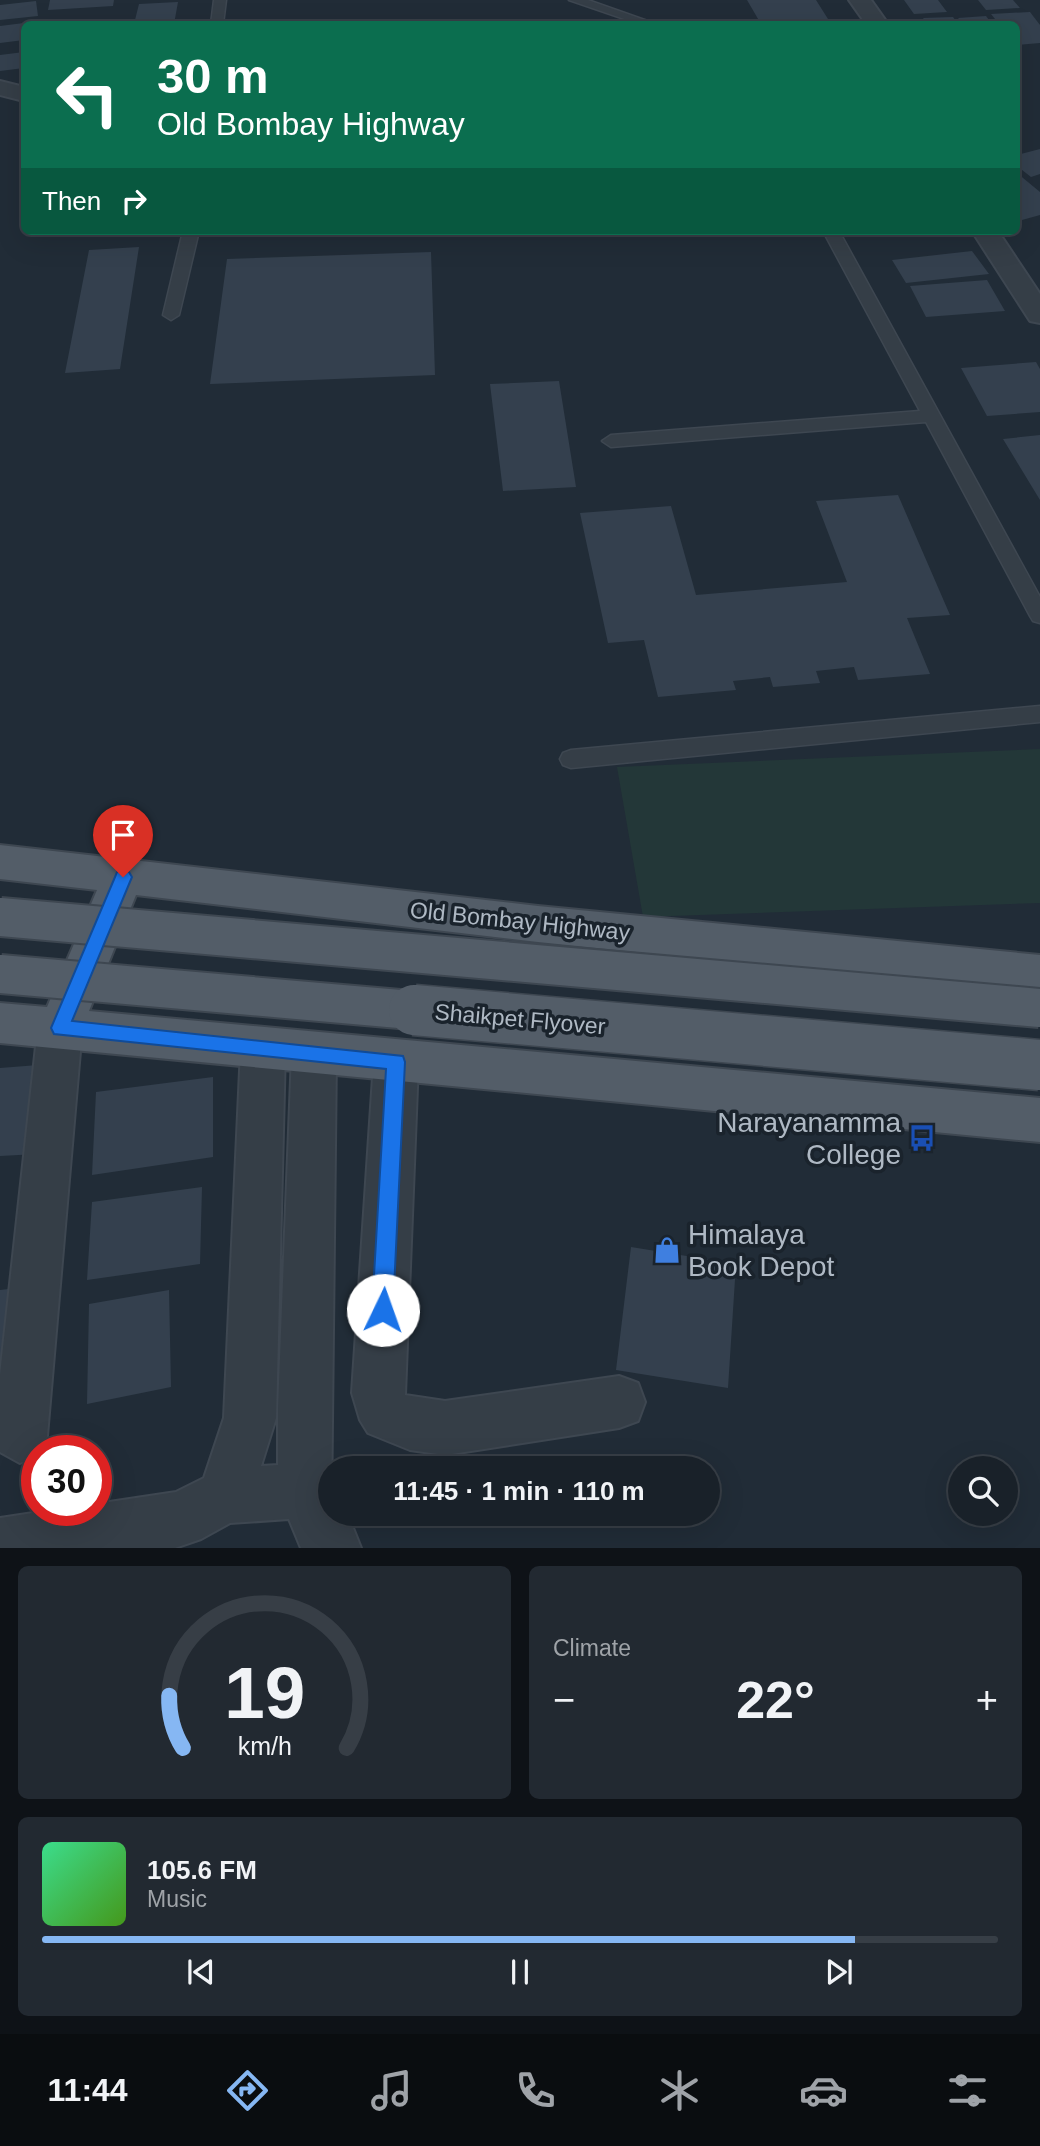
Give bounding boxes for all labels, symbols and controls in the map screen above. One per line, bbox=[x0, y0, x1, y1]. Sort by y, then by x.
icon: left bbox=[42, 49, 133, 140]
text: 30 m bbox=[157, 49, 269, 103]
text: Old Bombay Highway bbox=[157, 106, 465, 142]
icon: right bbox=[115, 182, 153, 220]
text: Then bbox=[42, 186, 101, 216]
pin bbox=[93, 805, 153, 877]
icon: arrive bbox=[104, 816, 142, 854]
street label: Old Bombay Highway bbox=[409, 897, 632, 946]
street label: Shaikpet Flyover bbox=[434, 999, 607, 1039]
place label: Narayanamma College bbox=[717, 1107, 901, 1170]
bus stop icon: Narayanamma College bbox=[907, 1123, 937, 1153]
place label: Himalaya Book Depot bbox=[688, 1219, 835, 1282]
shop icon: Himalaya Book Depot bbox=[652, 1235, 682, 1265]
position arrow bbox=[346, 1273, 420, 1347]
speed limit sign: 30 bbox=[21, 1435, 112, 1526]
map controls bbox=[948, 1456, 1018, 1526]
button: search bbox=[948, 1456, 1018, 1526]
text: 11:45 · 1 min · 110 m bbox=[393, 1476, 645, 1506]
text: Climate bbox=[553, 1635, 631, 1661]
text: 19 bbox=[224, 1653, 305, 1734]
text: 22° bbox=[736, 1671, 815, 1729]
text: − bbox=[553, 1679, 575, 1721]
text: + bbox=[976, 1679, 998, 1721]
text: km/h bbox=[237, 1732, 292, 1760]
text: 105.6 FM bbox=[147, 1855, 257, 1885]
text: Music bbox=[147, 1886, 207, 1912]
icon: previous bbox=[182, 1953, 220, 1991]
icon: pause bbox=[501, 1953, 539, 1991]
icon: next bbox=[820, 1953, 858, 1991]
icon: directions bbox=[223, 2066, 272, 2115]
icon: music bbox=[367, 2066, 416, 2115]
icon: phone bbox=[511, 2066, 560, 2115]
icon: climate bbox=[655, 2066, 704, 2115]
icon: car bbox=[799, 2066, 848, 2115]
icon: filters bbox=[943, 2066, 992, 2115]
text: 11:44 bbox=[48, 2072, 128, 2108]

